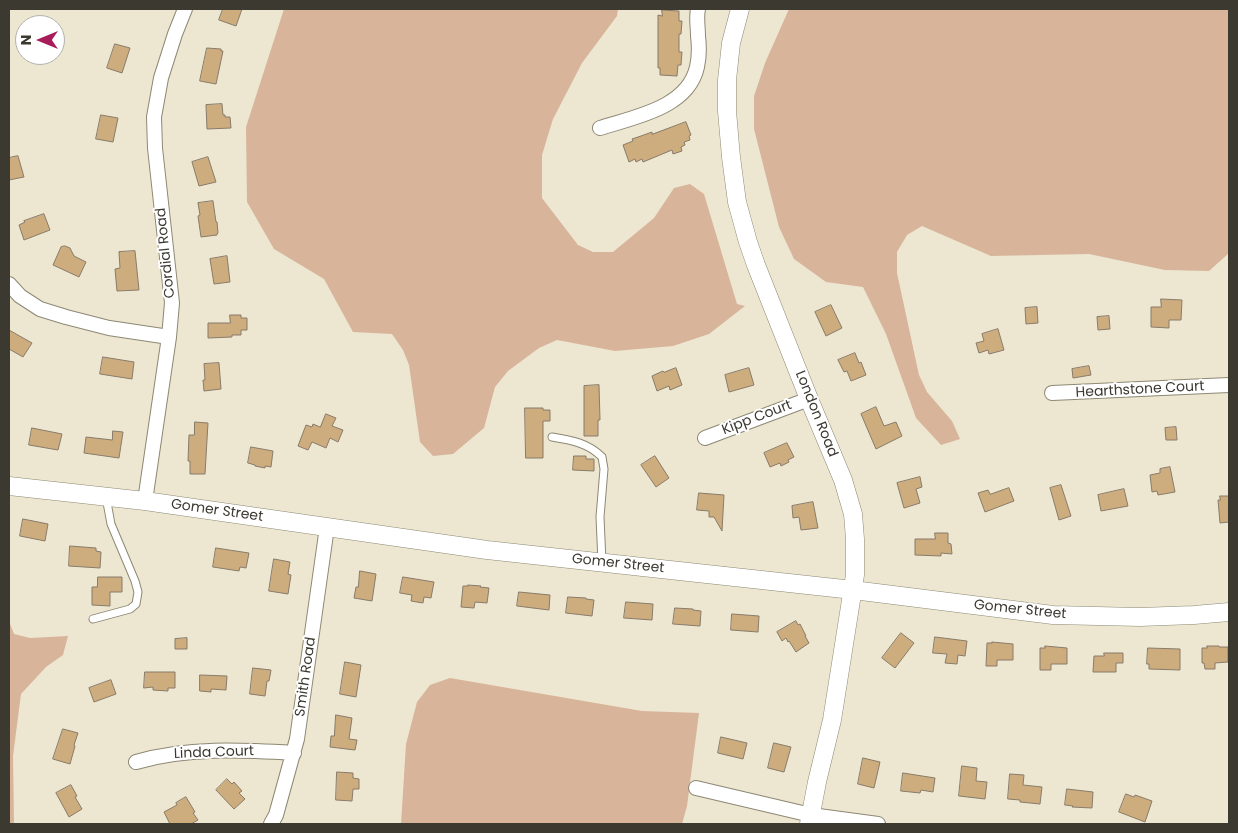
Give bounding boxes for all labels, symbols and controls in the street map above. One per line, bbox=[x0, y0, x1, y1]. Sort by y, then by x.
north arrow bbox=[15, 15, 65, 65]
text: N bbox=[16, 35, 36, 45]
street label: Cordial Road bbox=[153, 207, 179, 299]
street label: London Road bbox=[791, 368, 841, 460]
street label: Hearthstone Court bbox=[1075, 378, 1205, 402]
street label: Kipp Court bbox=[720, 397, 794, 439]
street label: Gomer Street bbox=[170, 496, 264, 526]
street label: Gomer Street bbox=[571, 551, 665, 577]
street label: Gomer Street bbox=[973, 597, 1067, 623]
street label: Smith Road bbox=[292, 636, 320, 718]
street label: Linda Court bbox=[174, 743, 254, 763]

